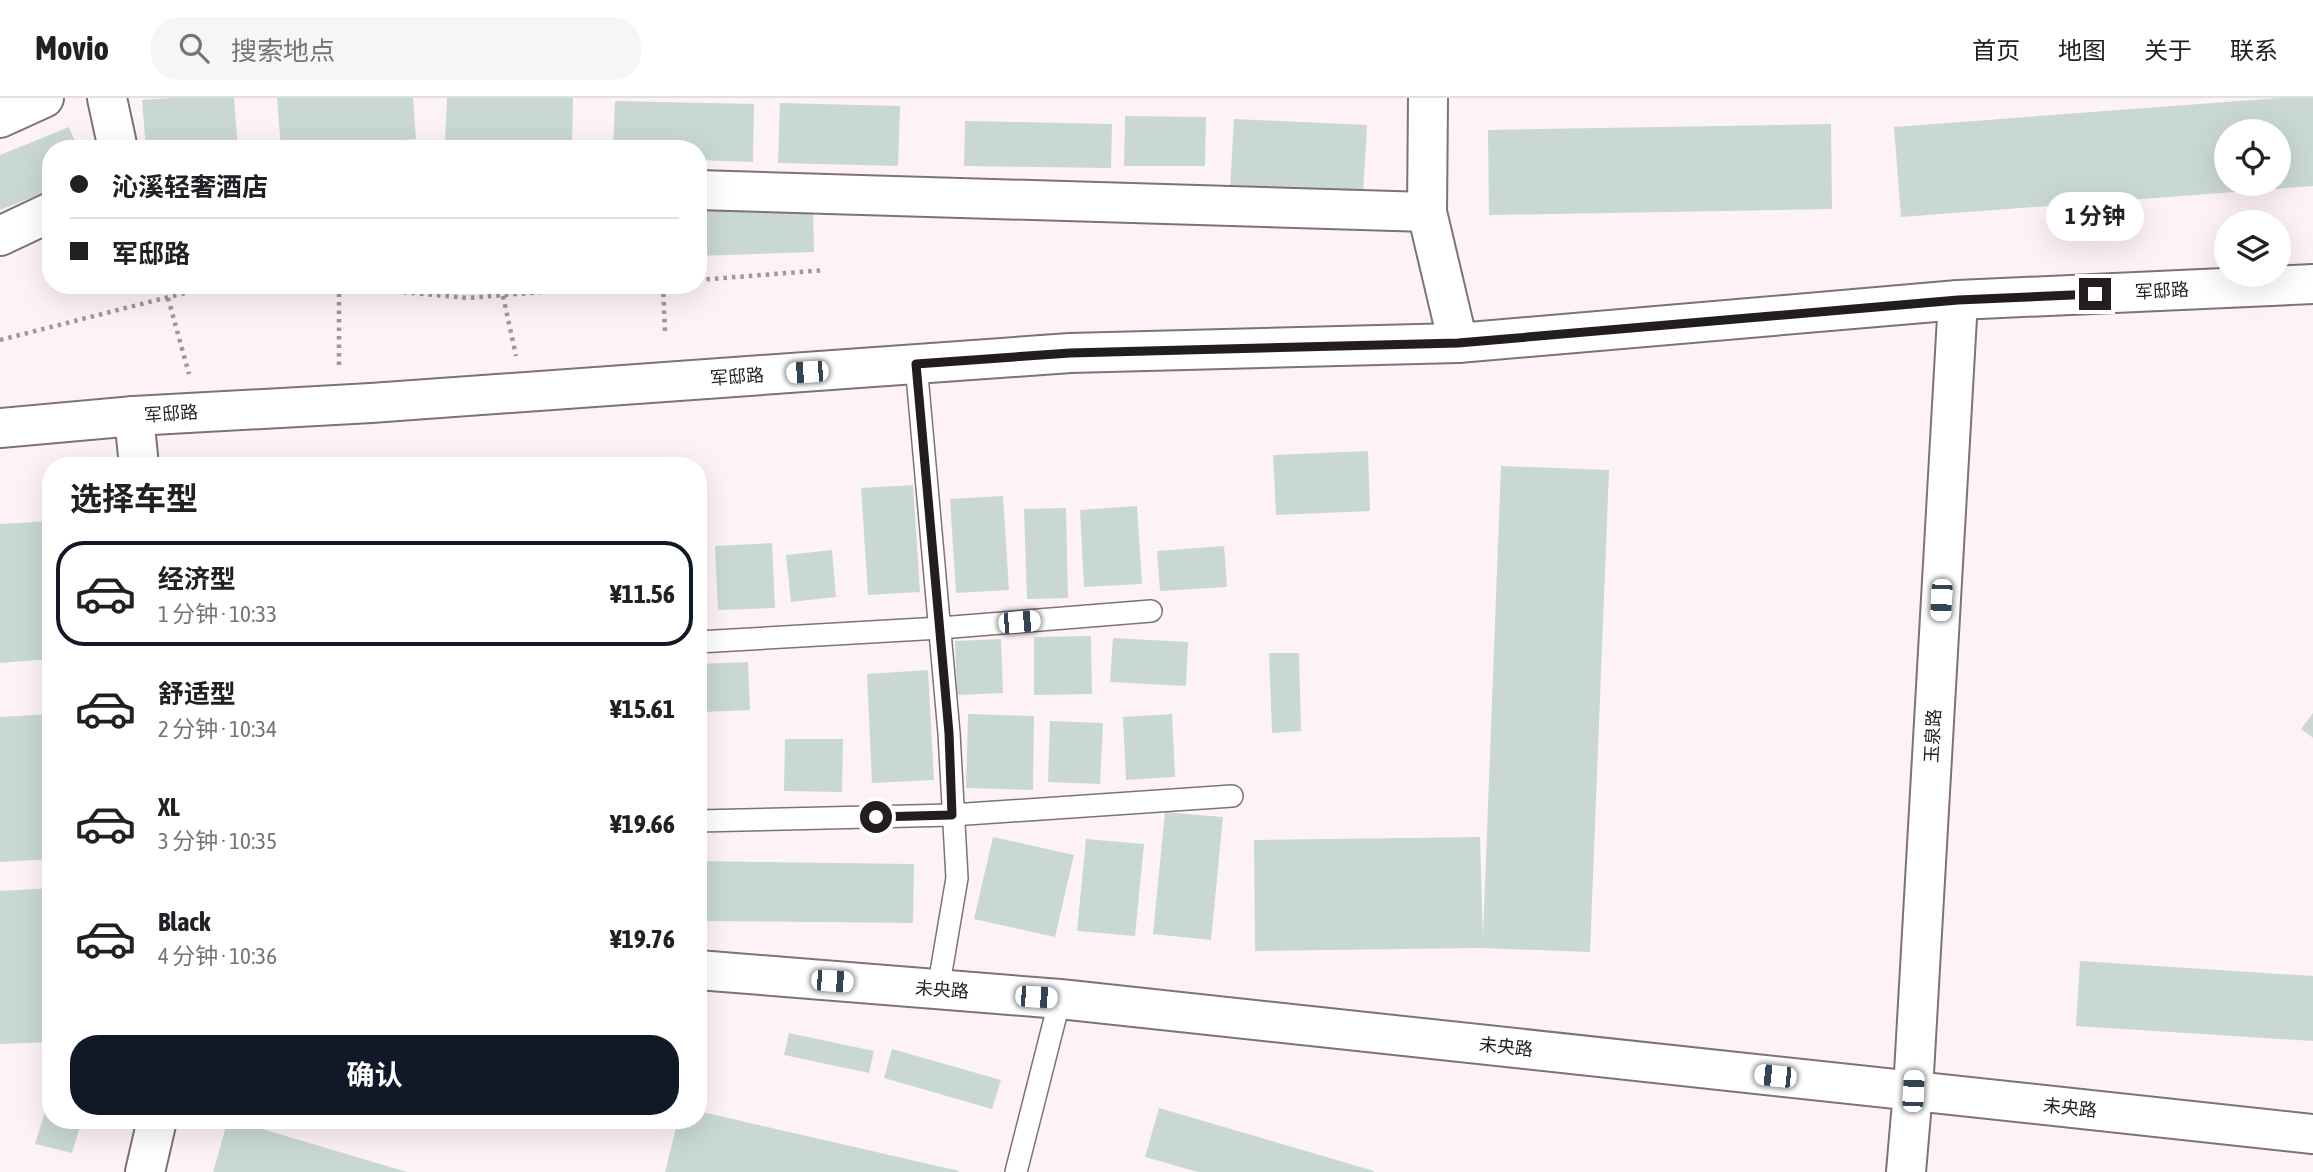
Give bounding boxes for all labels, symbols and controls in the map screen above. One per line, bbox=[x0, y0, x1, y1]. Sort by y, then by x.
search box bbox=[151, 17, 641, 80]
text: Movio bbox=[35, 29, 109, 67]
icon: search bbox=[175, 29, 213, 67]
text: 搜索地点 bbox=[231, 36, 335, 66]
text: 首页 bbox=[1972, 37, 2020, 64]
text: 地图 bbox=[2058, 37, 2106, 64]
text: 关于 bbox=[2144, 37, 2192, 64]
text: 联系 bbox=[2230, 37, 2278, 64]
map controls bbox=[2214, 119, 2291, 287]
button: locate bbox=[2214, 119, 2291, 196]
text: 沁溪轻奢酒店 bbox=[112, 172, 268, 202]
callout: 1 分钟 bbox=[2046, 192, 2144, 242]
text: 1 分钟 bbox=[2065, 203, 2125, 229]
button: layers bbox=[2214, 210, 2291, 287]
text: 军邸路 bbox=[112, 239, 190, 269]
route end bbox=[2079, 278, 2111, 310]
street label: 军邸路 bbox=[2134, 279, 2189, 302]
car bbox=[786, 360, 829, 384]
street label: 军邸路 bbox=[709, 364, 765, 389]
street label: 军邸路 bbox=[143, 401, 199, 426]
text: 选择车型 bbox=[70, 480, 198, 517]
icon: car bbox=[74, 562, 137, 625]
text: 经济型 bbox=[158, 564, 236, 594]
car bbox=[1930, 578, 1953, 622]
text: ¥11.56 bbox=[610, 579, 675, 609]
text: 1 分钟 · 10:33 bbox=[158, 601, 277, 627]
car bbox=[998, 610, 1041, 634]
icon: car bbox=[74, 677, 137, 740]
text: 舒适型 bbox=[158, 679, 236, 709]
text: ¥15.61 bbox=[610, 694, 675, 724]
street label: 玉泉路 bbox=[1921, 708, 1944, 763]
text: 2 分钟 · 10:34 bbox=[158, 716, 277, 742]
icon: car bbox=[74, 792, 137, 855]
text: XL bbox=[158, 792, 180, 822]
route start bbox=[860, 801, 892, 833]
text: ¥19.66 bbox=[610, 809, 675, 839]
text: 3 分钟 · 10:35 bbox=[158, 828, 277, 854]
icon: car bbox=[74, 907, 137, 970]
text: Black bbox=[158, 907, 210, 937]
text: ¥19.76 bbox=[610, 924, 675, 954]
text: 4 分钟 · 10:36 bbox=[158, 943, 277, 969]
car bbox=[811, 969, 854, 993]
street label: 未央路 bbox=[914, 977, 970, 1002]
car bbox=[1015, 985, 1058, 1009]
street label: 未央路 bbox=[1478, 1033, 1534, 1060]
button: 确认 bbox=[70, 1035, 679, 1115]
car bbox=[1754, 1063, 1797, 1089]
car bbox=[1902, 1069, 1925, 1113]
street label: 未央路 bbox=[2042, 1094, 2098, 1121]

